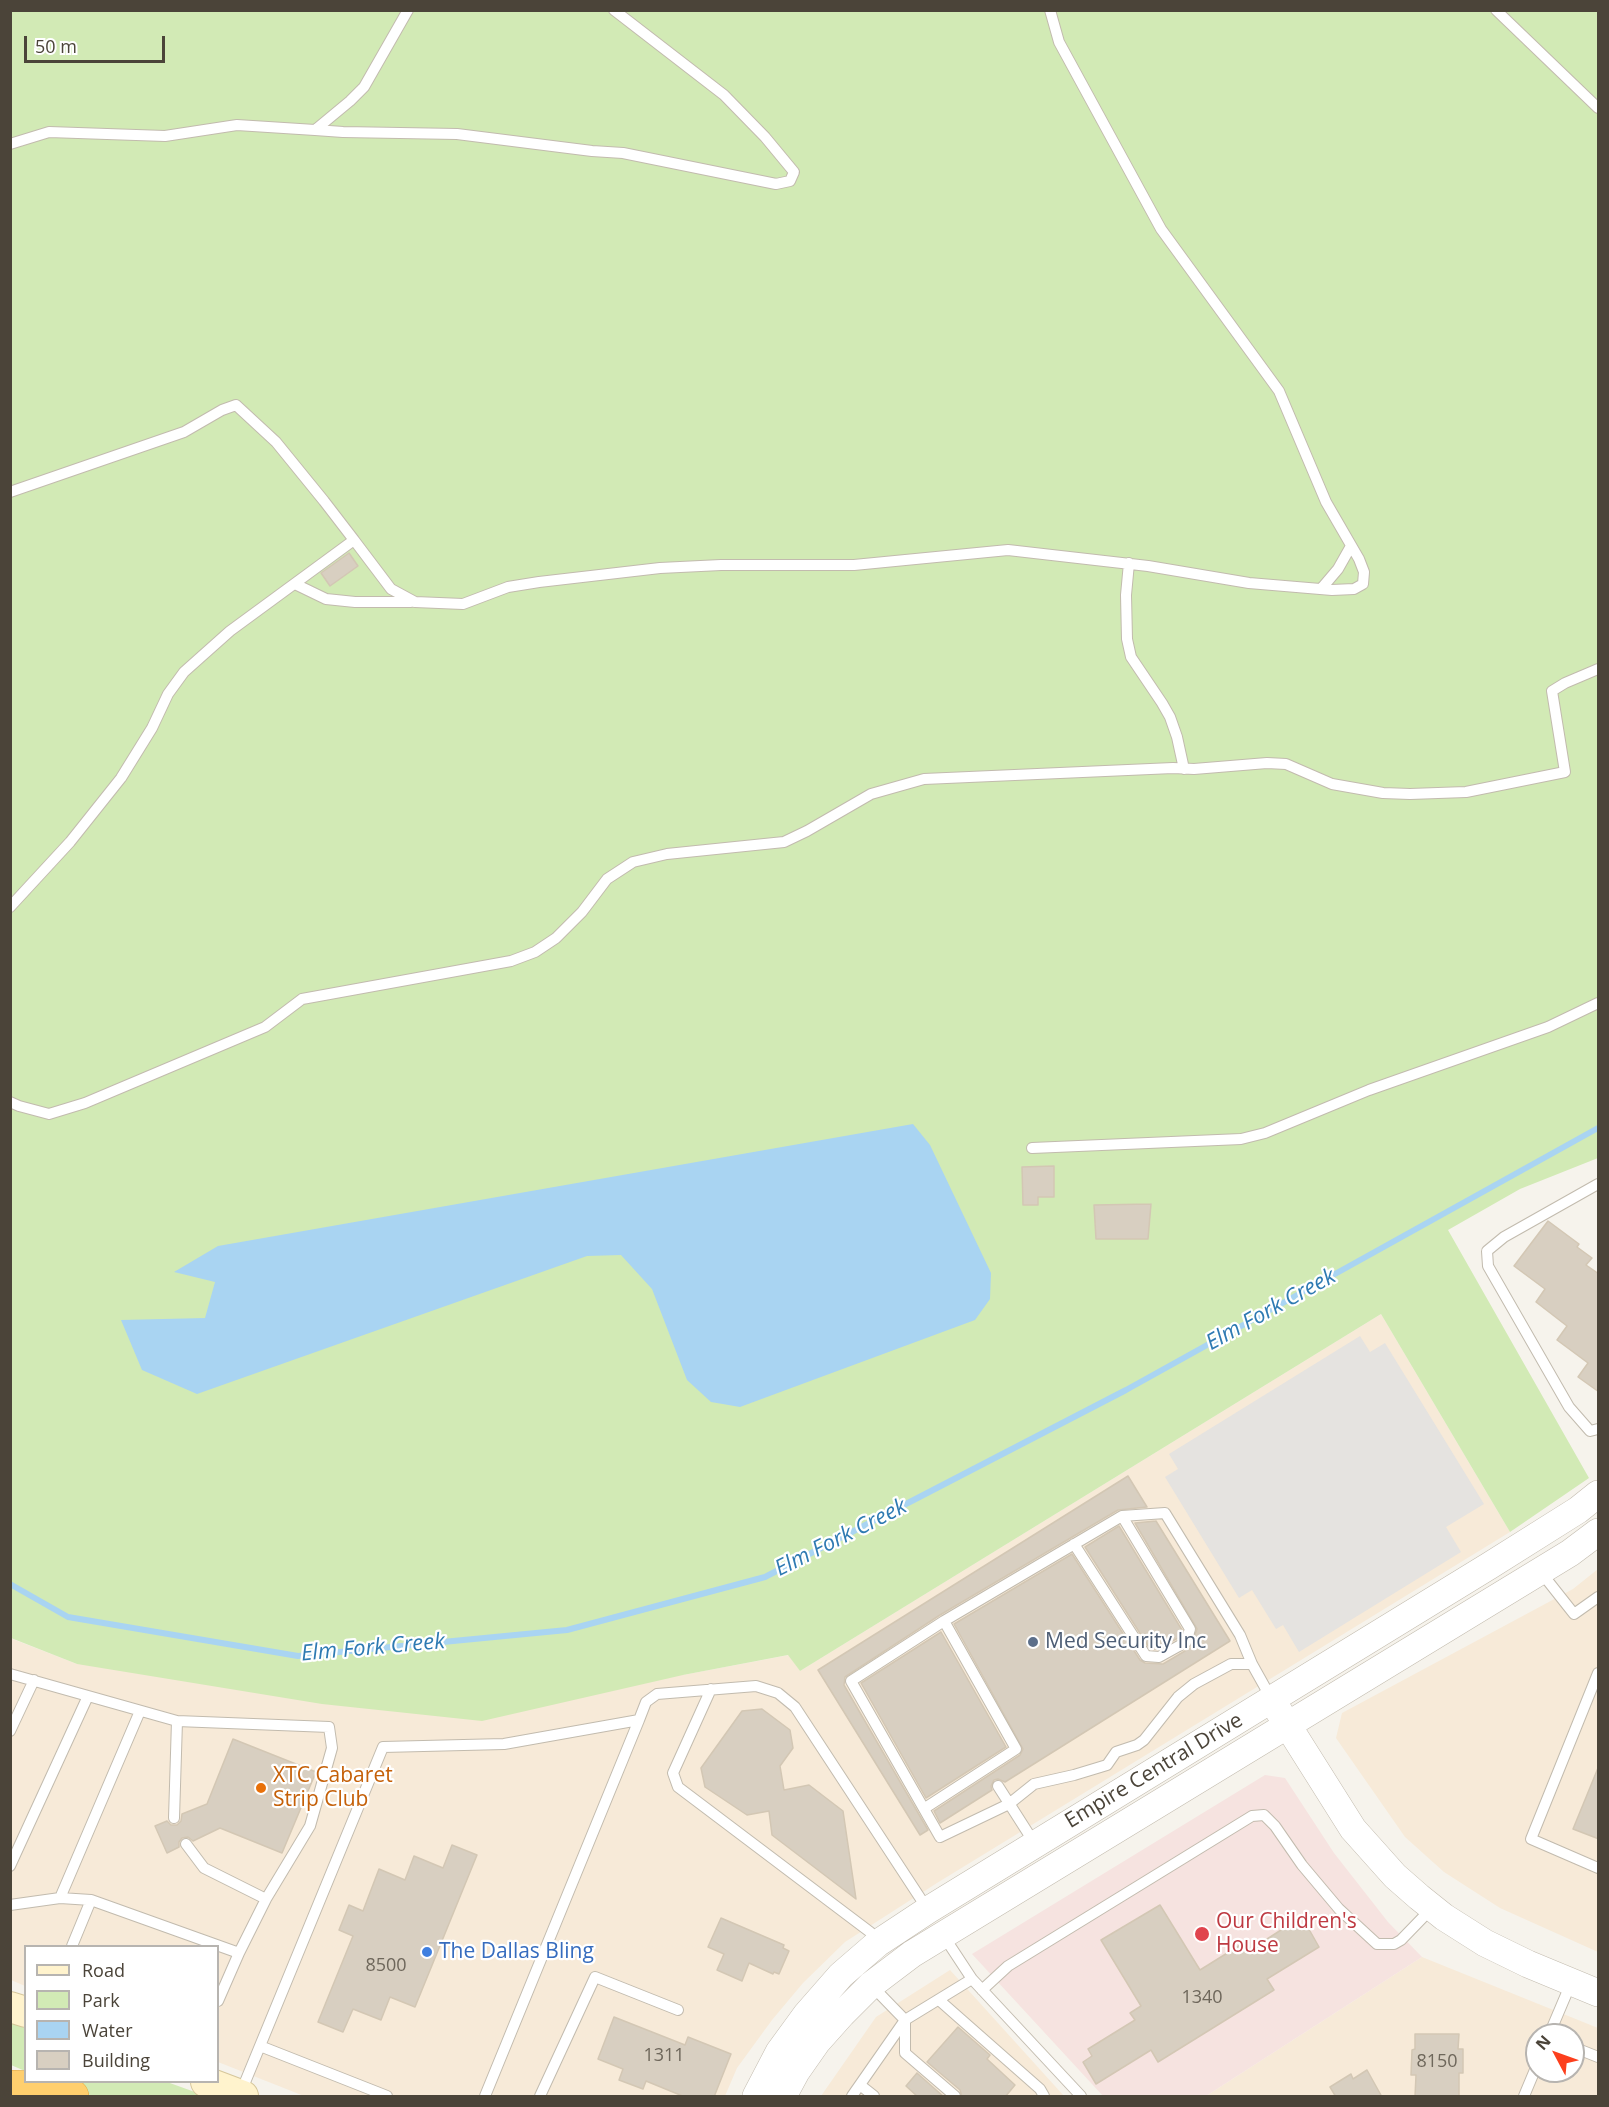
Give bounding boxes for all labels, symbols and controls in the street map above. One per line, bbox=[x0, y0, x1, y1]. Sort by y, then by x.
scale bar bbox=[27, 24, 168, 62]
text: 50 m bbox=[35, 34, 77, 58]
water label: Elm Fork Creek bbox=[1202, 1264, 1340, 1356]
water label: Elm Fork Creek bbox=[771, 1494, 911, 1582]
water label: Elm Fork Creek bbox=[300, 1629, 446, 1667]
place label: Med Security Inc bbox=[1045, 1629, 1206, 1655]
marker: Med Security Inc bbox=[1026, 1635, 1040, 1649]
street label: Empire Central Drive bbox=[1061, 1708, 1247, 1834]
place label: XTC Cabaret Strip Club bbox=[273, 1763, 393, 1813]
marker: XTC Cabaret Strip Club bbox=[254, 1781, 268, 1795]
place label: Our Children's House bbox=[1216, 1909, 1357, 1959]
marker: Our Children's House bbox=[1193, 1925, 1211, 1943]
place label: The Dallas Bling bbox=[439, 1939, 594, 1965]
legend bbox=[24, 1945, 219, 2083]
marker: The Dallas Bling bbox=[420, 1945, 434, 1959]
house number: 8500 bbox=[365, 1955, 407, 1977]
text: Road bbox=[82, 1958, 125, 1982]
house number: 1340 bbox=[1181, 1987, 1223, 2009]
text: Park bbox=[82, 1988, 120, 2012]
text: Water bbox=[82, 2018, 133, 2042]
north arrow bbox=[1525, 2023, 1585, 2083]
text: N bbox=[1530, 2030, 1555, 2055]
house number: 1311 bbox=[643, 2045, 685, 2067]
text: Building bbox=[82, 2048, 150, 2072]
house number: 8150 bbox=[1416, 2051, 1458, 2073]

